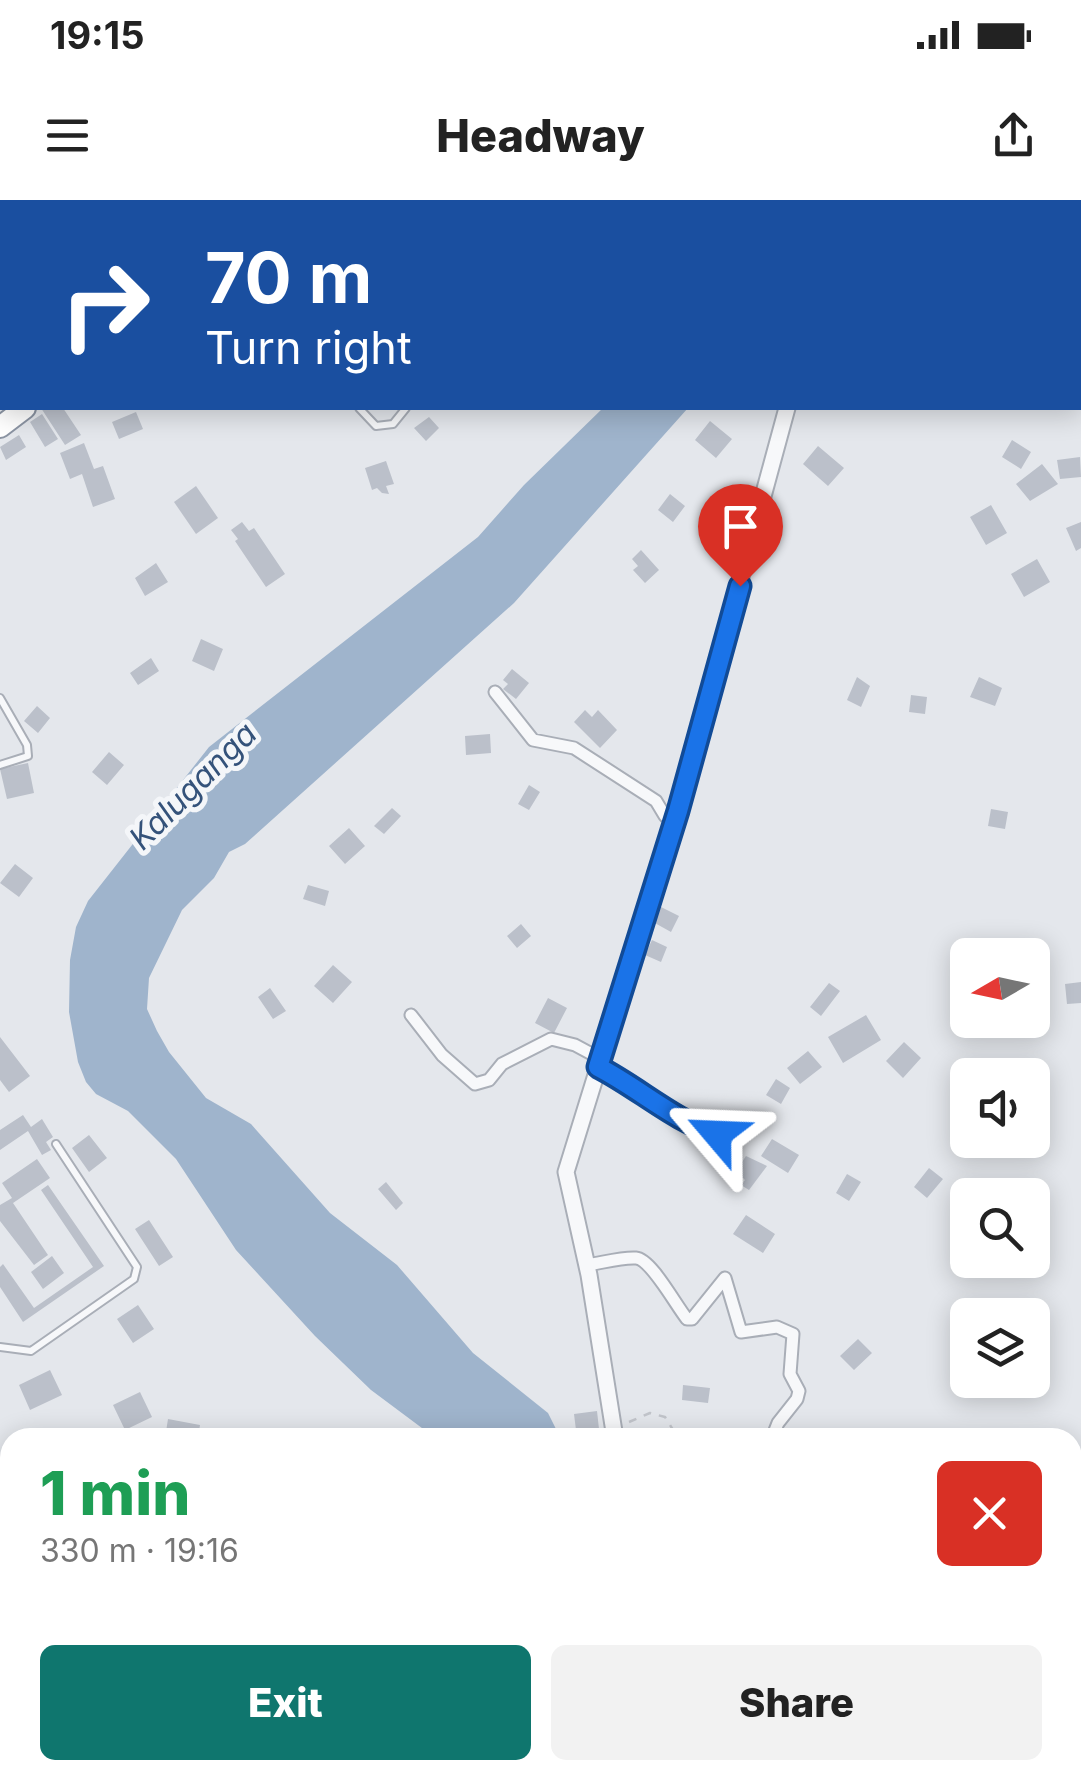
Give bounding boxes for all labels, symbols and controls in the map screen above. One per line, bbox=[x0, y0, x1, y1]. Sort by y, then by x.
text: 19:15 bbox=[50, 12, 144, 58]
icon: menu bbox=[40, 108, 95, 163]
text: Headway bbox=[436, 108, 645, 163]
icon: share bbox=[986, 108, 1041, 163]
text: 70 m bbox=[205, 235, 372, 320]
icon: right bbox=[40, 240, 170, 370]
text: Turn right bbox=[205, 320, 412, 375]
pin bbox=[698, 484, 783, 587]
icon: arrive bbox=[713, 499, 768, 554]
water label: Kaluganga bbox=[121, 714, 264, 857]
north arrow bbox=[950, 938, 1050, 1038]
map controls bbox=[950, 938, 1050, 1398]
button: sound bbox=[950, 1058, 1050, 1158]
position arrow bbox=[665, 1082, 769, 1186]
button: search bbox=[950, 1178, 1050, 1278]
button: layers bbox=[950, 1298, 1050, 1398]
text: 1 min bbox=[40, 1457, 190, 1529]
button: close bbox=[937, 1461, 1042, 1566]
text: 330 m · 19:16 bbox=[40, 1531, 239, 1570]
button: Exit bbox=[40, 1645, 531, 1760]
button: Share bbox=[551, 1645, 1042, 1760]

